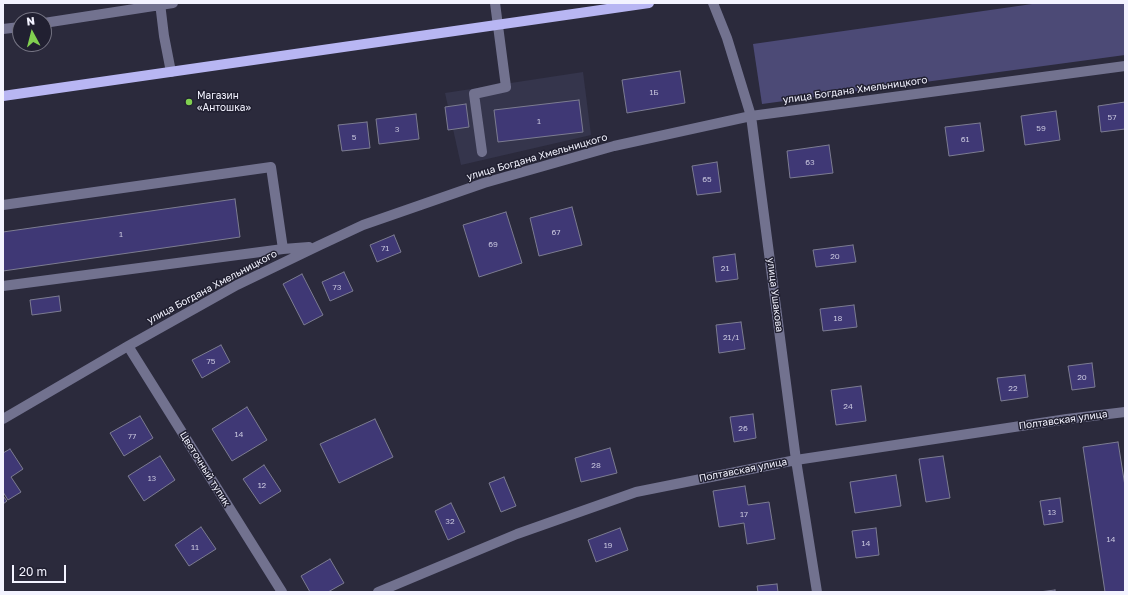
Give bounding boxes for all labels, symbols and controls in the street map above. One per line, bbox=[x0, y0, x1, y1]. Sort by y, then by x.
north arrow bbox=[12, 12, 52, 52]
text: N bbox=[26, 14, 36, 28]
street label: улица Богдана Хмельницкого bbox=[782, 74, 928, 106]
house number: 1Б bbox=[649, 87, 659, 97]
place label: Магазин «Антошка» bbox=[197, 90, 251, 114]
marker: Магазин «Антошка» bbox=[184, 97, 194, 107]
house number: 57 bbox=[1108, 112, 1116, 122]
house number: 1 bbox=[537, 116, 541, 126]
house number: 59 bbox=[1036, 123, 1046, 133]
house number: 3 bbox=[395, 124, 399, 134]
street label: улица Богдана Хмельницкого bbox=[465, 131, 609, 183]
house number: 5 bbox=[352, 132, 356, 142]
house number: 61 bbox=[961, 134, 969, 144]
house number: 63 bbox=[805, 157, 815, 167]
house number: 65 bbox=[702, 174, 712, 184]
house number: 67 bbox=[551, 227, 561, 237]
house number: 1 bbox=[119, 229, 123, 239]
house number: 69 bbox=[488, 239, 498, 249]
house number: 71 bbox=[381, 243, 389, 253]
street label: улица Богдана Хмельницкого bbox=[145, 247, 279, 327]
house number: 20 bbox=[830, 251, 840, 261]
street label: улица Ушакова bbox=[764, 257, 786, 333]
house number: 21 bbox=[721, 263, 729, 273]
house number: 73 bbox=[333, 282, 341, 292]
house number: 18 bbox=[834, 313, 842, 323]
house number: 21/1 bbox=[723, 332, 739, 342]
house number: 75 bbox=[207, 356, 215, 366]
house number: 20 bbox=[1077, 372, 1087, 382]
house number: 22 bbox=[1008, 383, 1018, 393]
house number: 24 bbox=[843, 401, 853, 411]
street label: Полтавская улица bbox=[1018, 408, 1108, 432]
house number: 26 bbox=[738, 423, 748, 433]
street label: Цветочный тупик bbox=[177, 429, 233, 509]
house number: 14 bbox=[235, 429, 243, 439]
house number: 77 bbox=[128, 431, 136, 441]
street label: Полтавская улица bbox=[698, 456, 788, 484]
house number: 28 bbox=[591, 460, 601, 470]
house number: 13 bbox=[148, 473, 156, 483]
house number: 12 bbox=[258, 480, 266, 490]
house number: 13 bbox=[1048, 507, 1056, 517]
house number: 17 bbox=[740, 509, 748, 519]
house number: 32 bbox=[445, 516, 455, 526]
house number: 14 bbox=[1107, 534, 1115, 544]
house number: 14 bbox=[862, 538, 870, 548]
house number: 19 bbox=[604, 540, 612, 550]
house number: 11 bbox=[191, 542, 199, 552]
scale bar bbox=[14, 557, 68, 583]
text: 20 m bbox=[19, 564, 47, 579]

